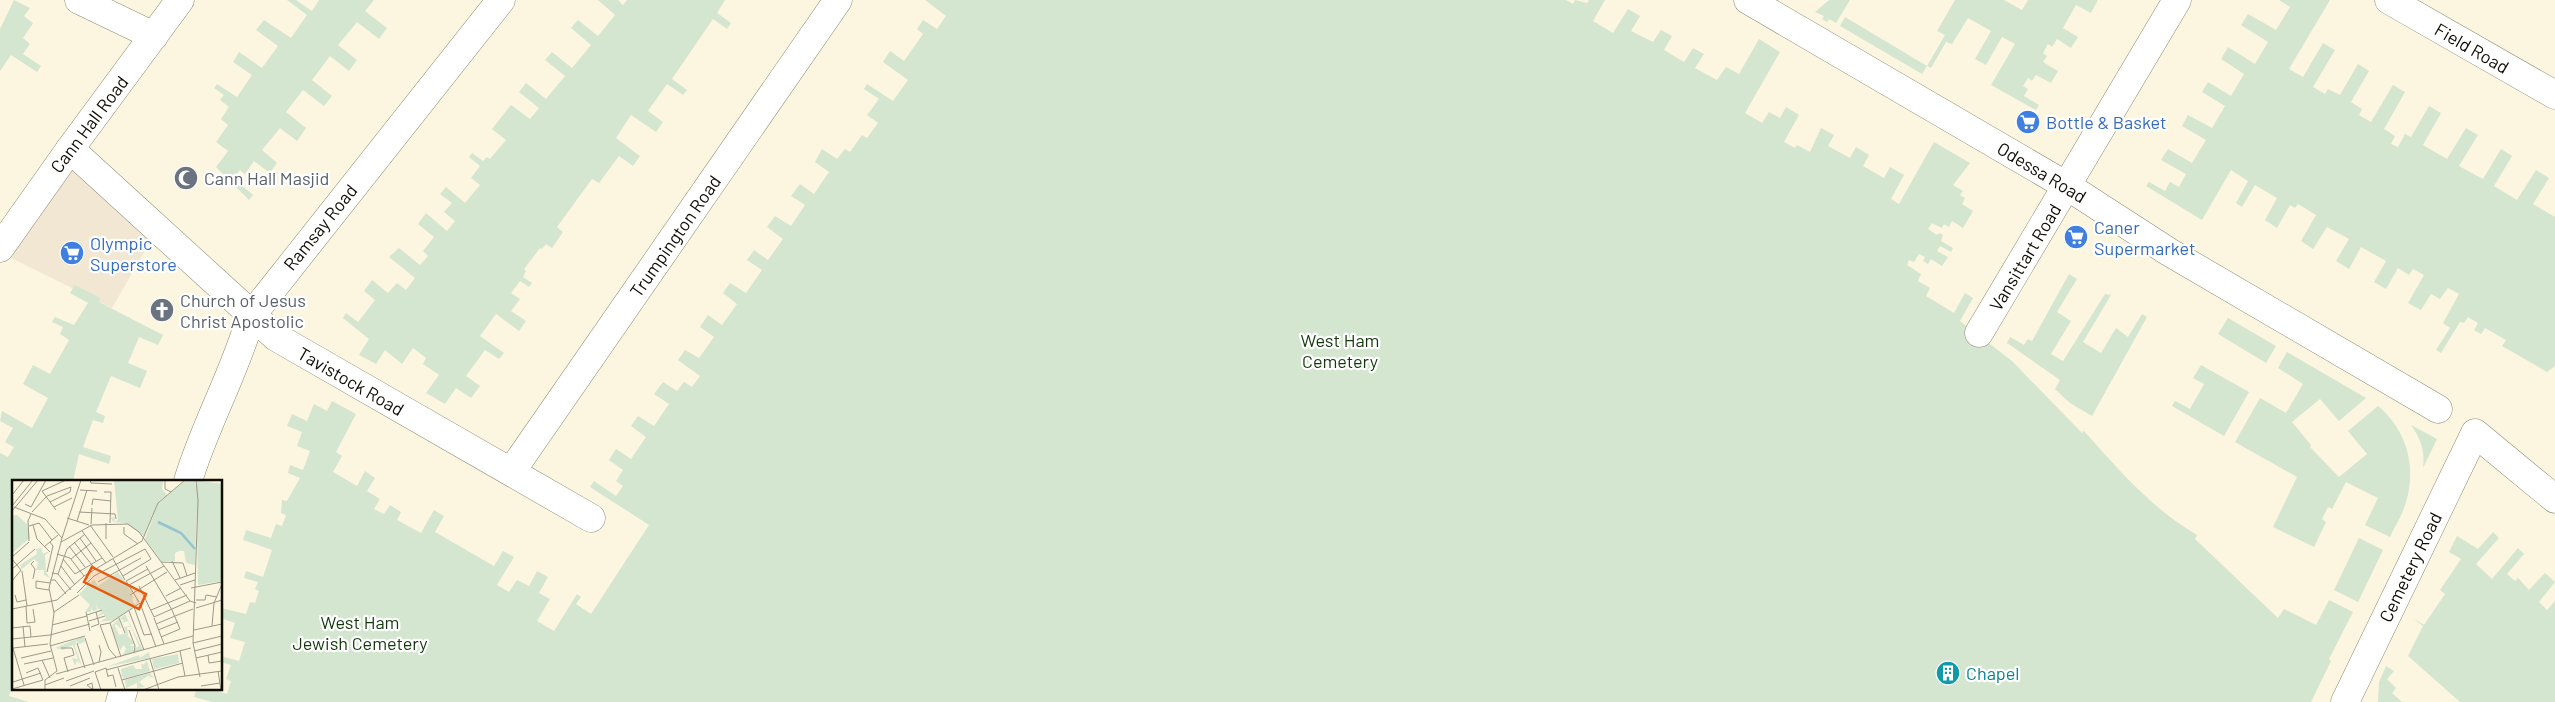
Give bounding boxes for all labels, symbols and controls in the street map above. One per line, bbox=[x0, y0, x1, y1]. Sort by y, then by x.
street label: Field Road bbox=[2431, 18, 2513, 78]
street label: Cann Hall Road bbox=[45, 71, 133, 177]
supermarket icon: Bottle & Basket bbox=[2015, 109, 2041, 135]
place label: Bottle & Basket bbox=[2046, 111, 2167, 133]
street label: Odessa Road bbox=[1993, 137, 2091, 207]
mosque icon: Cann Hall Masjid bbox=[173, 165, 199, 191]
place label: Cann Hall Masjid bbox=[204, 167, 329, 189]
street label: Trumpington Road bbox=[625, 171, 725, 301]
street label: Ramsay Road bbox=[279, 179, 361, 275]
street label: Vansittart Road bbox=[1984, 199, 2066, 315]
place label: Caner Supermarket bbox=[2094, 216, 2195, 259]
supermarket icon: Caner Supermarket bbox=[2063, 224, 2089, 250]
place label: Olympic Superstore bbox=[90, 232, 177, 275]
supermarket icon: Olympic Superstore bbox=[59, 240, 85, 266]
place label: Church of Jesus Christ Apostolic bbox=[180, 289, 306, 332]
church icon: Church of Jesus Christ Apostolic bbox=[149, 297, 175, 323]
park label: West Ham Cemetery bbox=[1300, 329, 1380, 372]
street label: Tavistock Road bbox=[294, 342, 408, 420]
inset map bbox=[12, 480, 222, 690]
street label: Cemetery Road bbox=[2374, 509, 2446, 625]
park label: West Ham Jewish Cemetery bbox=[292, 611, 428, 654]
building icon: Chapel bbox=[1935, 660, 1961, 686]
place label: Chapel bbox=[1966, 662, 2019, 684]

